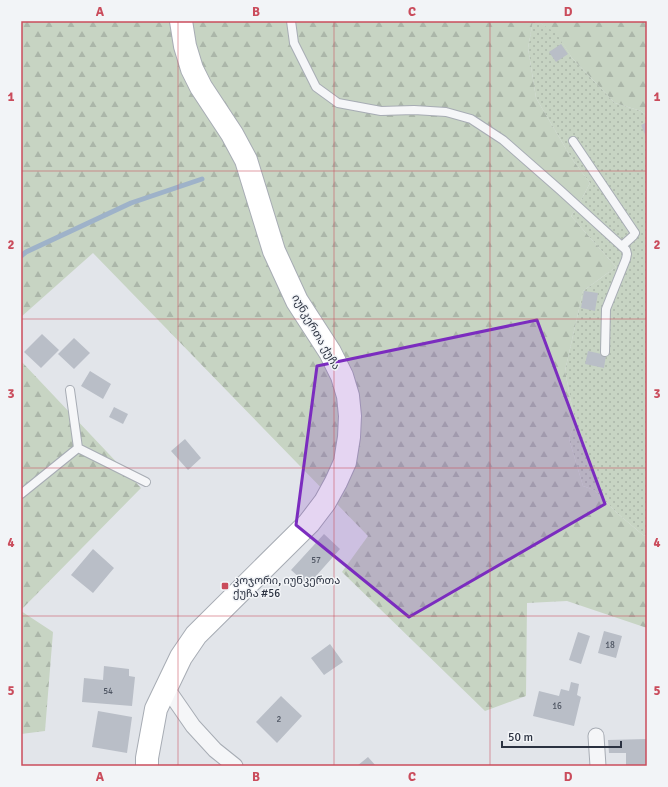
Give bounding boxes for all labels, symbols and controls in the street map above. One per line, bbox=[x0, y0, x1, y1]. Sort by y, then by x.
text: A bbox=[96, 4, 105, 20]
text: B bbox=[252, 4, 260, 20]
text: C bbox=[408, 4, 416, 20]
text: D bbox=[564, 4, 573, 20]
text: 1 bbox=[7, 89, 15, 105]
text: 1 bbox=[653, 89, 661, 105]
text: 2 bbox=[7, 237, 15, 253]
text: 2 bbox=[653, 237, 661, 253]
street label: იუნკერთა ქუჩა bbox=[289, 292, 343, 372]
text: 3 bbox=[7, 386, 15, 402]
text: 3 bbox=[653, 386, 661, 402]
text: 4 bbox=[7, 535, 15, 551]
text: 4 bbox=[653, 535, 661, 551]
house number: 57 bbox=[311, 555, 321, 566]
place label: კოჯორი, იუნკერთა ქუჩა #56 bbox=[233, 574, 340, 600]
marker: კოჯორი, იუნკერთა ქუჩა #56 bbox=[220, 581, 230, 591]
house number: 18 bbox=[605, 640, 615, 651]
text: 5 bbox=[7, 683, 15, 699]
text: 5 bbox=[653, 683, 661, 699]
house number: 54 bbox=[103, 686, 113, 697]
house number: 16 bbox=[552, 701, 562, 712]
house number: 2 bbox=[277, 714, 282, 725]
scale bar bbox=[502, 723, 621, 749]
text: 50 m bbox=[508, 730, 533, 745]
text: A bbox=[96, 769, 105, 785]
text: B bbox=[252, 769, 260, 785]
text: C bbox=[408, 769, 416, 785]
text: D bbox=[564, 769, 573, 785]

